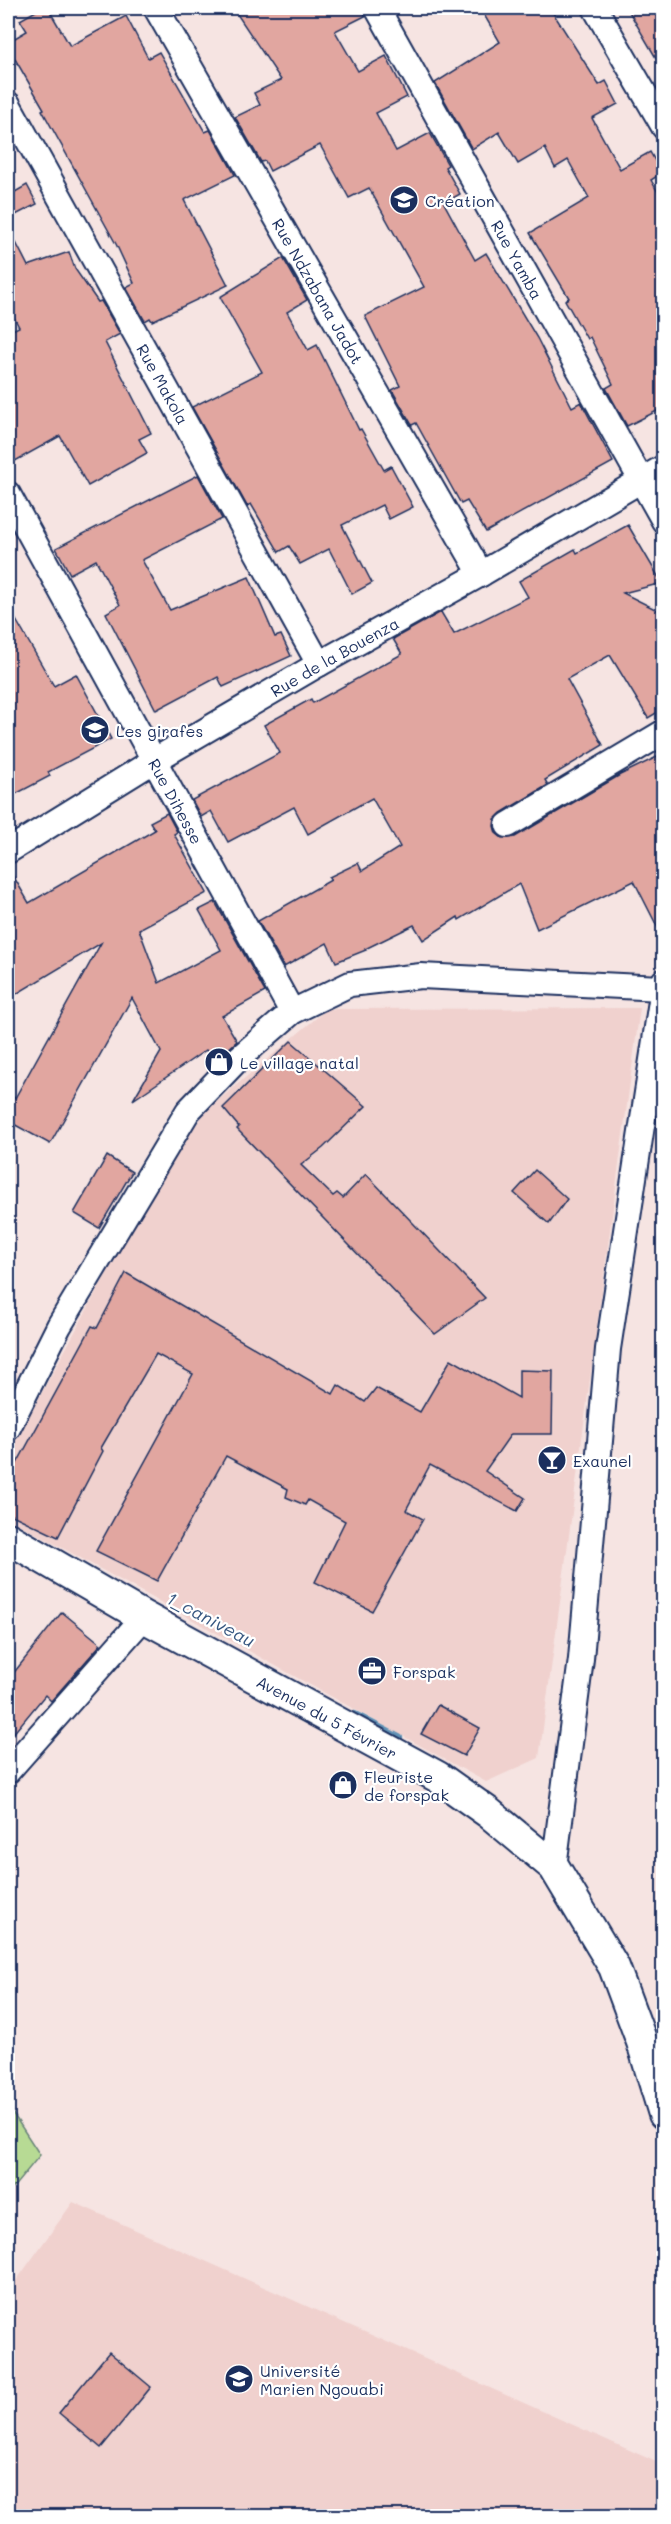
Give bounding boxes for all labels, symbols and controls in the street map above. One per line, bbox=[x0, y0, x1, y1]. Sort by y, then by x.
school or university icon: Création bbox=[388, 184, 420, 216]
place label: Création bbox=[425, 190, 495, 211]
street label: Rue Ndzabana Jadot bbox=[268, 214, 368, 367]
street label: Rue Yamba bbox=[487, 216, 548, 303]
street label: Rue Makola bbox=[133, 340, 194, 428]
street label: Rue de la Bouenza bbox=[266, 611, 402, 701]
school or university icon: Les girafes bbox=[79, 714, 111, 746]
place label: Les girafes bbox=[116, 720, 203, 741]
street label: Rue Dihesse bbox=[144, 754, 208, 847]
shop icon: Le village natal bbox=[203, 1046, 235, 1078]
place label: Le village natal bbox=[240, 1052, 359, 1073]
bar icon: Exaunel bbox=[536, 1444, 568, 1476]
place label: Exaunel bbox=[573, 1450, 632, 1471]
water label: 1_caniveau bbox=[163, 1586, 259, 1652]
office icon: Forspak bbox=[356, 1655, 388, 1687]
place label: Forspak bbox=[393, 1661, 456, 1682]
street label: Avenue du 5 Février bbox=[253, 1670, 401, 1763]
place label: Fleuriste de forspak bbox=[364, 1766, 449, 1805]
shop icon: Fleuriste de forspak bbox=[327, 1769, 359, 1801]
place label: Université Marien Ngouabi bbox=[260, 2360, 384, 2399]
school or university icon: Université Marien Ngouabi bbox=[223, 2363, 255, 2395]

